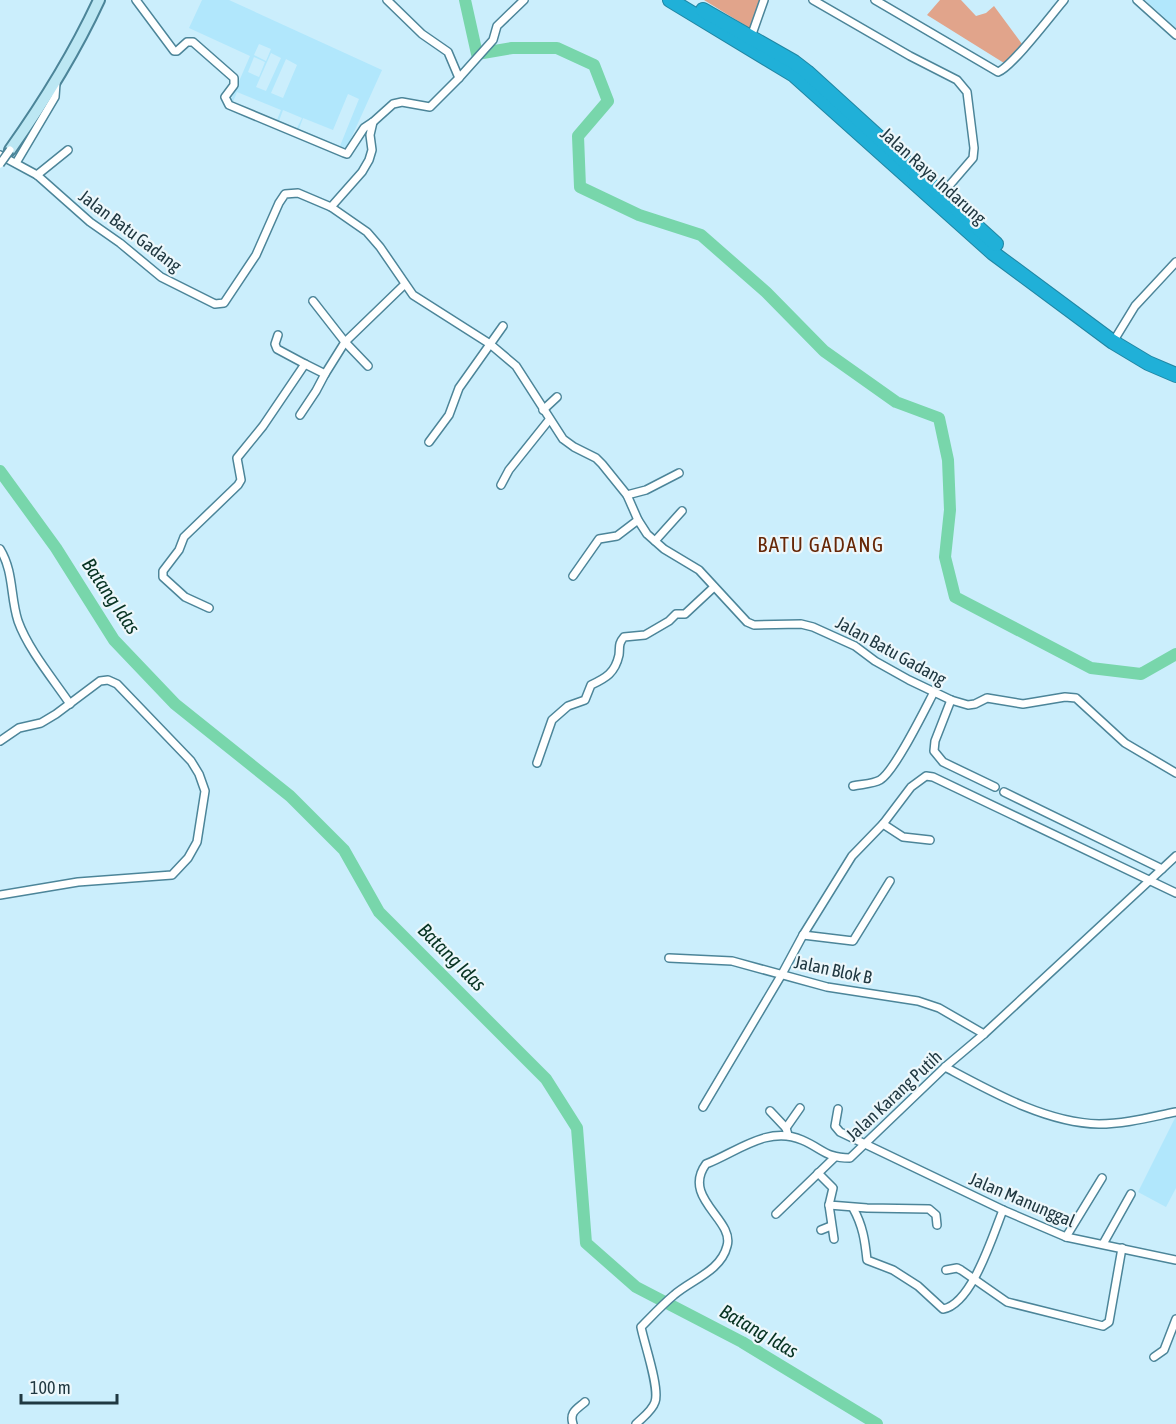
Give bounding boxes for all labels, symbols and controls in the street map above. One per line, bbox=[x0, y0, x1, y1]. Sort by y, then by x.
street label: Jalan Raya Indarung bbox=[876, 123, 991, 229]
street label: Jalan Batu Gadang bbox=[75, 185, 186, 276]
district label: BATU GADANG bbox=[757, 532, 885, 556]
water label: Batang Idas bbox=[78, 553, 145, 638]
street label: Jalan Batu Gadang bbox=[832, 612, 950, 690]
water label: Batang Idas bbox=[414, 918, 491, 995]
street label: Jalan Blok B bbox=[792, 951, 874, 988]
street label: Jalan Karang Putih bbox=[841, 1046, 946, 1145]
street label: Jalan Manunggal bbox=[966, 1168, 1078, 1231]
water label: Batang Idas bbox=[716, 1299, 802, 1362]
scale bar bbox=[21, 1367, 117, 1405]
text: 100 m bbox=[30, 1377, 71, 1398]

